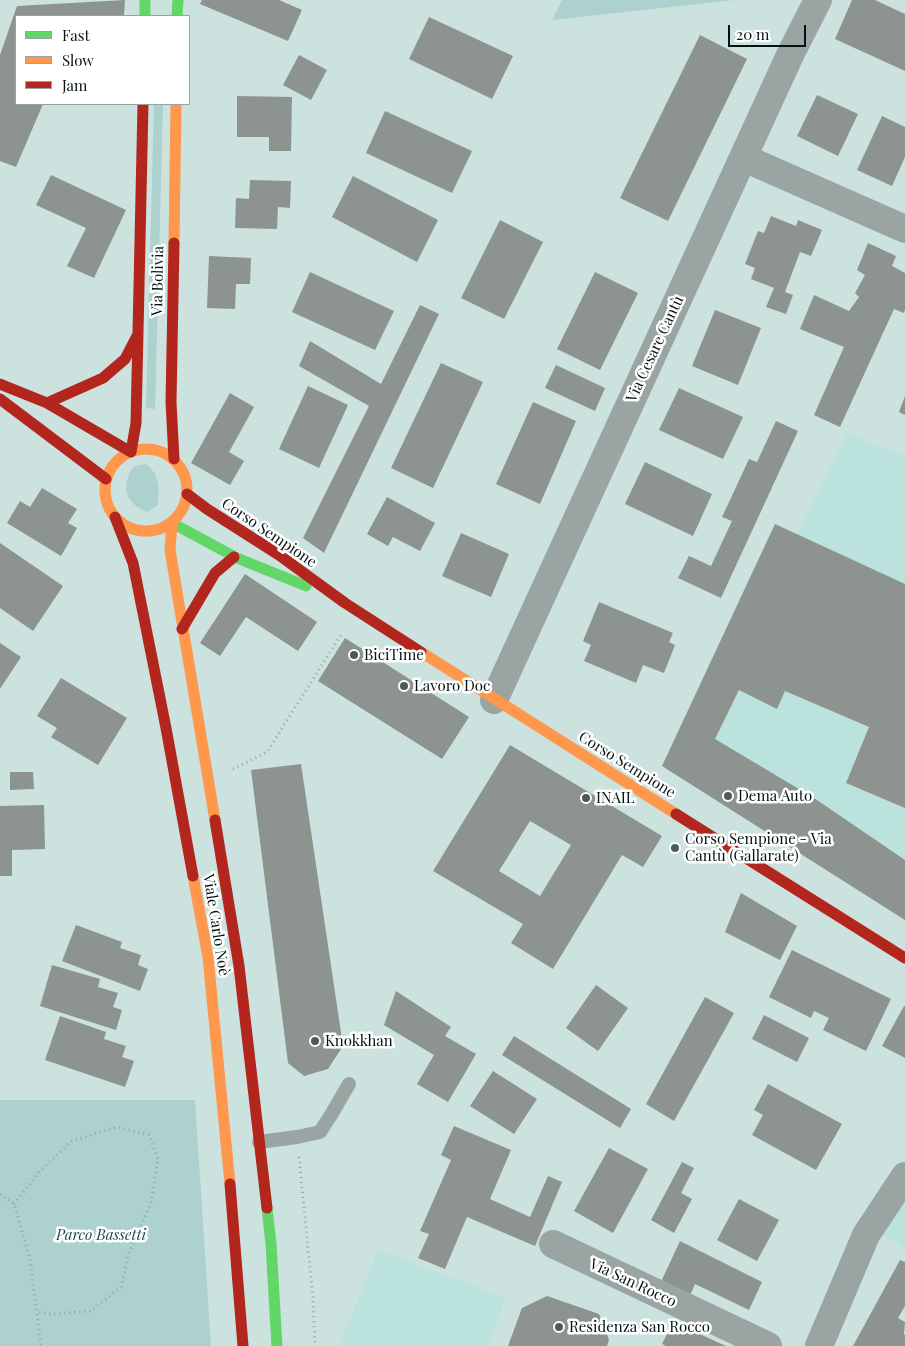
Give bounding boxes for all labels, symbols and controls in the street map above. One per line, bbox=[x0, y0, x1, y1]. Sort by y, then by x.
legend bbox=[15, 15, 190, 105]
scale bar bbox=[730, 15, 808, 47]
text: 20 m bbox=[736, 24, 769, 44]
text: Fast bbox=[62, 25, 90, 45]
text: Slow bbox=[62, 50, 94, 70]
text: Jam bbox=[62, 75, 87, 95]
street label: Via Bolivia bbox=[148, 246, 168, 316]
street label: Via Cesare Cantù bbox=[623, 293, 687, 405]
street label: Corso Sempione bbox=[218, 495, 320, 571]
place label: BiciTime bbox=[364, 646, 424, 664]
marker: BiciTime bbox=[348, 649, 360, 661]
place label: Lavoro Doc bbox=[414, 677, 490, 695]
marker: Lavoro Doc bbox=[398, 680, 410, 692]
street label: Corso Sempione bbox=[575, 728, 679, 802]
place label: Dema Auto bbox=[738, 787, 812, 805]
place label: INAIL bbox=[596, 789, 635, 807]
marker: Dema Auto bbox=[722, 790, 734, 802]
marker: INAIL bbox=[580, 792, 592, 804]
place label: Corso Sempione - Via Cantù (Gallarate) bbox=[685, 830, 832, 865]
marker: Corso Sempione - Via Cantù (Gallarate) bbox=[669, 842, 681, 854]
street label: Viale Carlo Noè bbox=[199, 873, 233, 977]
place label: Knokkhan bbox=[325, 1032, 393, 1050]
marker: Knokkhan bbox=[309, 1035, 321, 1047]
park label: Parco Bassetti bbox=[56, 1226, 146, 1244]
street label: Via San Rocco bbox=[587, 1255, 679, 1311]
place label: Residenza San Rocco bbox=[569, 1318, 710, 1336]
marker: Residenza San Rocco bbox=[553, 1321, 565, 1333]

